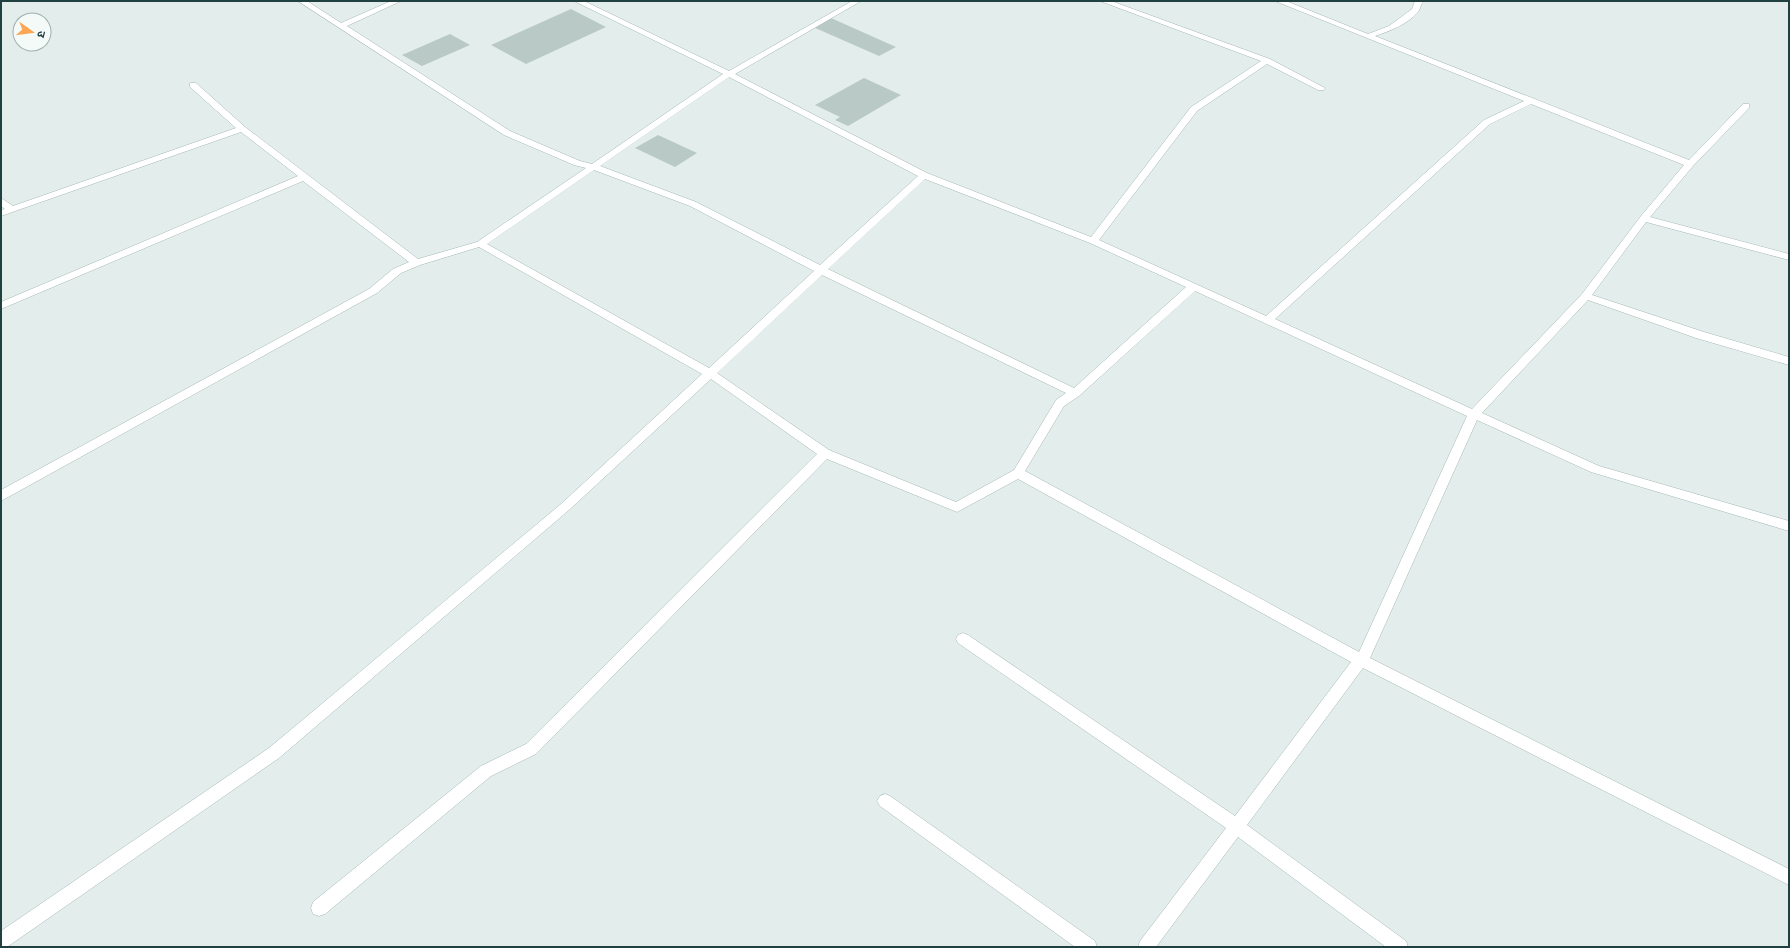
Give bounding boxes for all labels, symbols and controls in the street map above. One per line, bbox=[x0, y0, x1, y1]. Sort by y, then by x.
north arrow bbox=[12, 12, 52, 52]
text: उ bbox=[34, 30, 48, 40]

